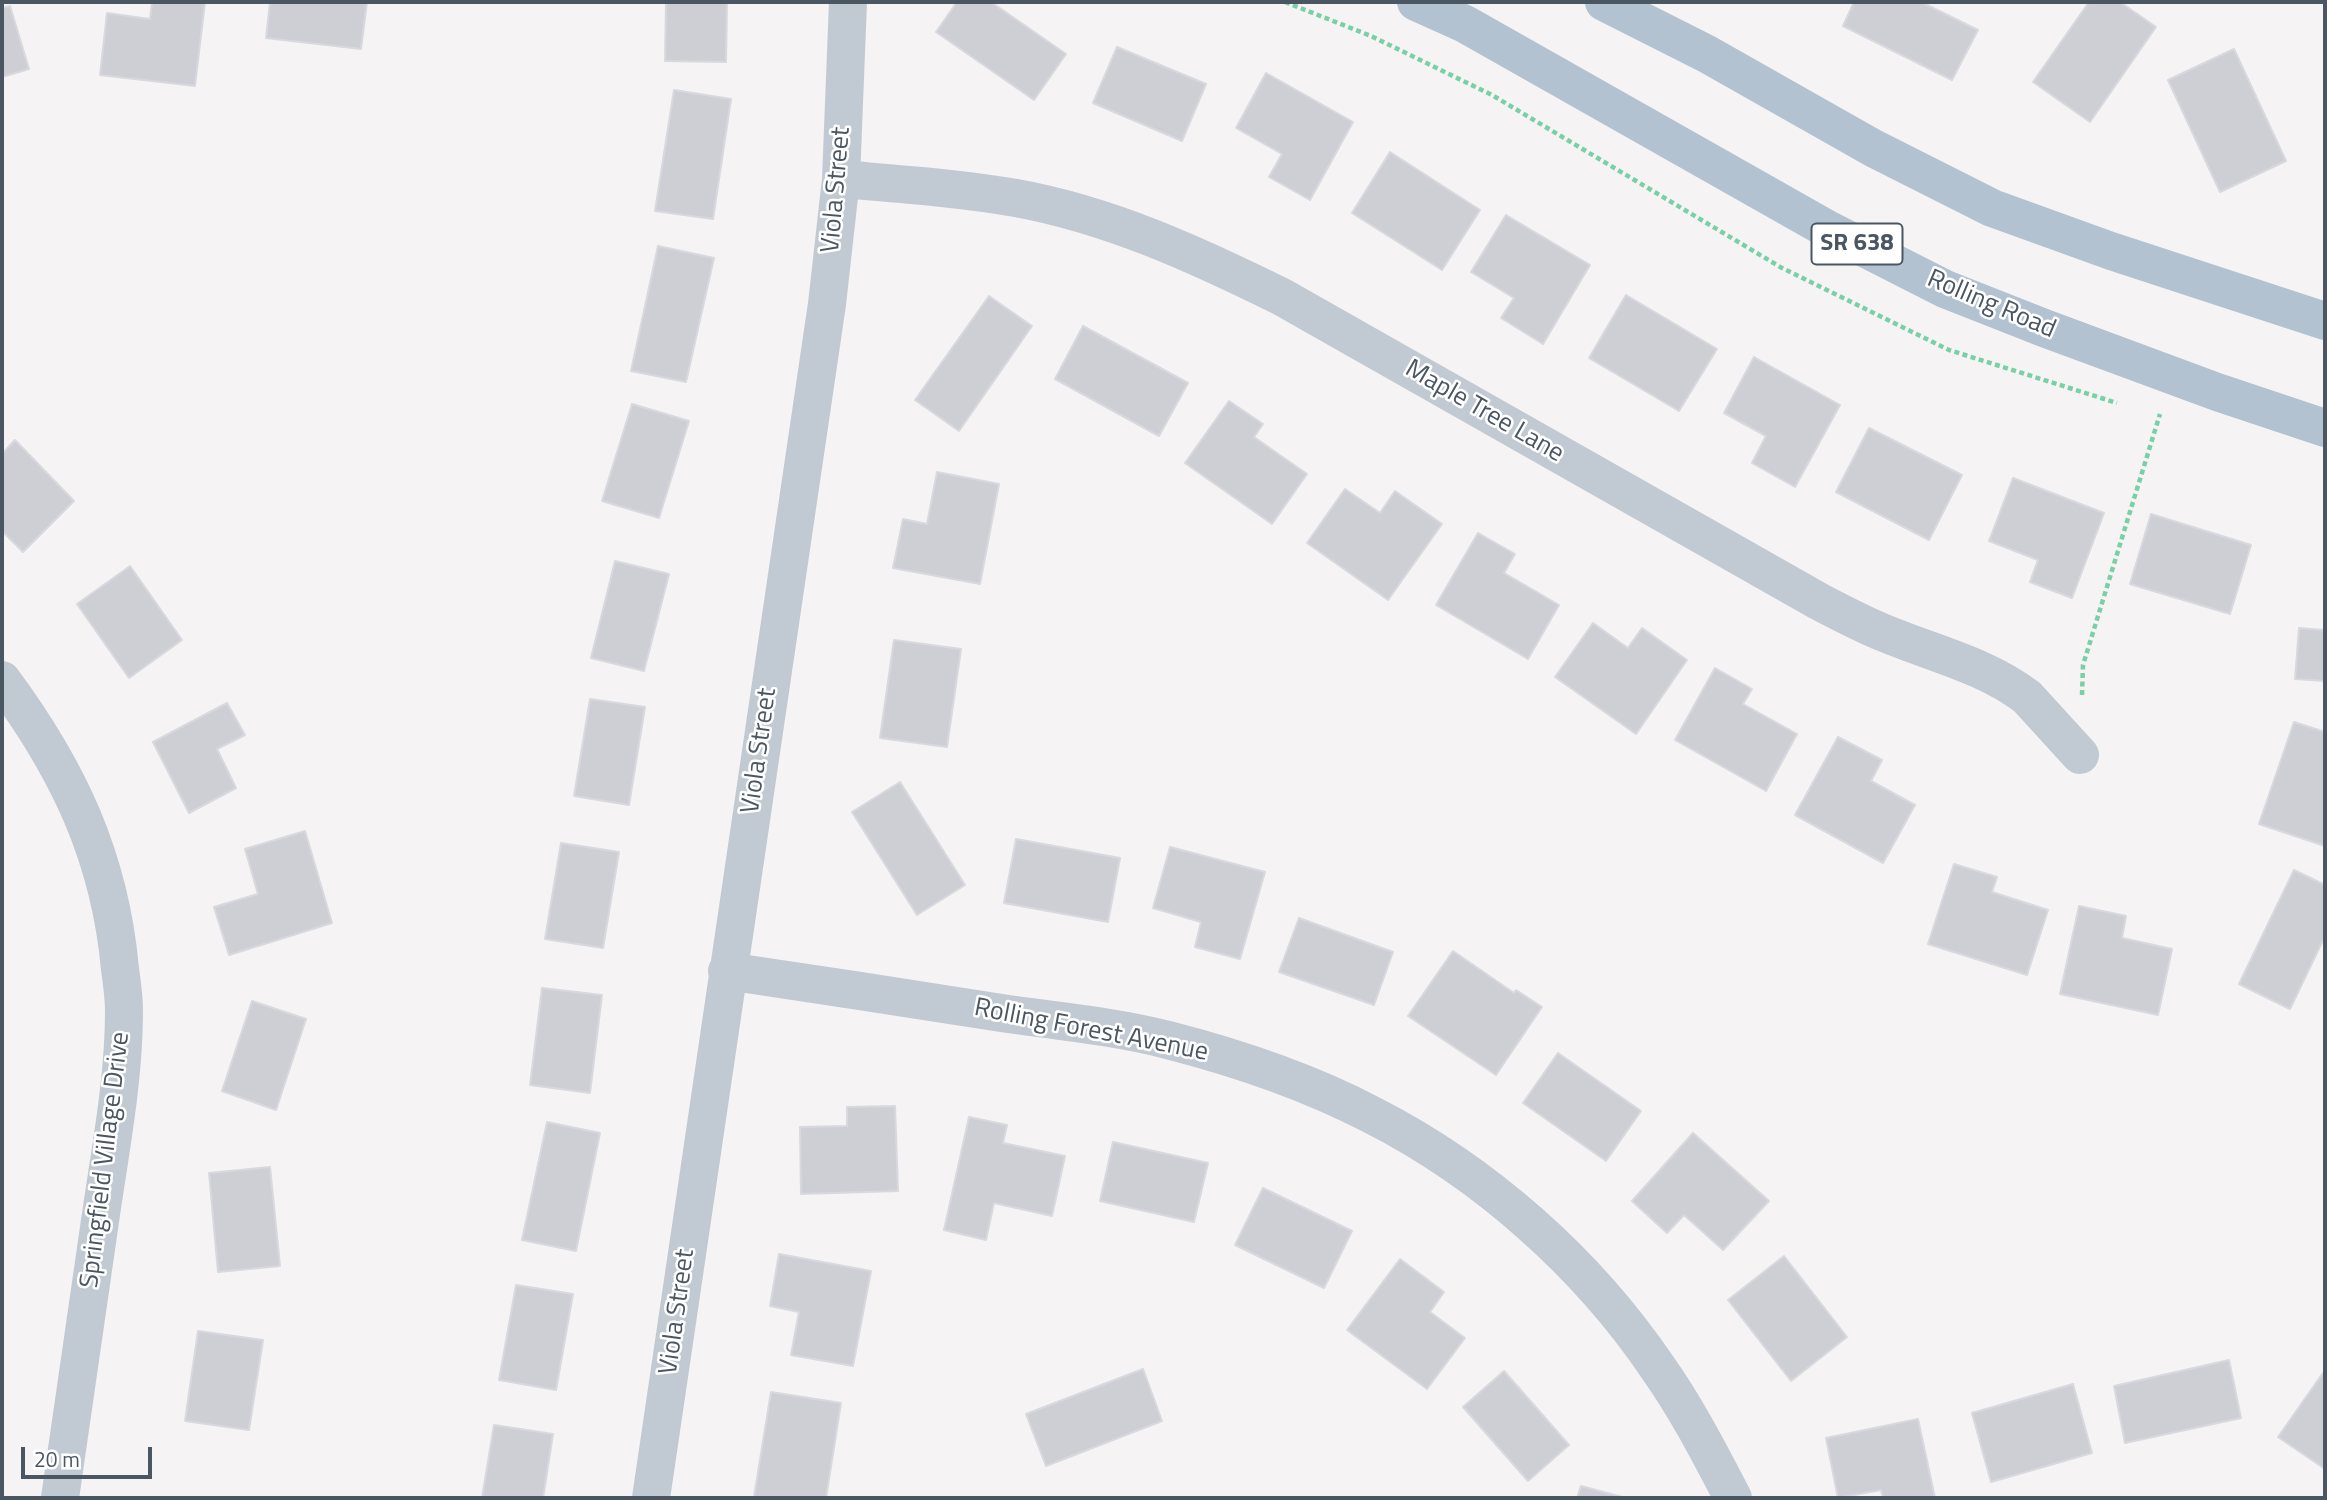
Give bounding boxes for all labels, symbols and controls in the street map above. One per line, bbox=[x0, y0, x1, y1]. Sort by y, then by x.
street label: Viola Street bbox=[816, 126, 858, 254]
road number: SR 638 bbox=[1812, 224, 1902, 264]
street label: Rolling Road bbox=[1922, 264, 2060, 346]
street label: Maple Tree Lane bbox=[1399, 354, 1569, 470]
street label: Viola Street bbox=[736, 686, 784, 816]
street label: Rolling Forest Avenue bbox=[972, 993, 1210, 1069]
street label: Springfield Village Drive bbox=[75, 1030, 137, 1290]
street label: Viola Street bbox=[654, 1247, 702, 1377]
scale bar bbox=[24, 1434, 156, 1478]
text: 20 m bbox=[34, 1443, 80, 1475]

